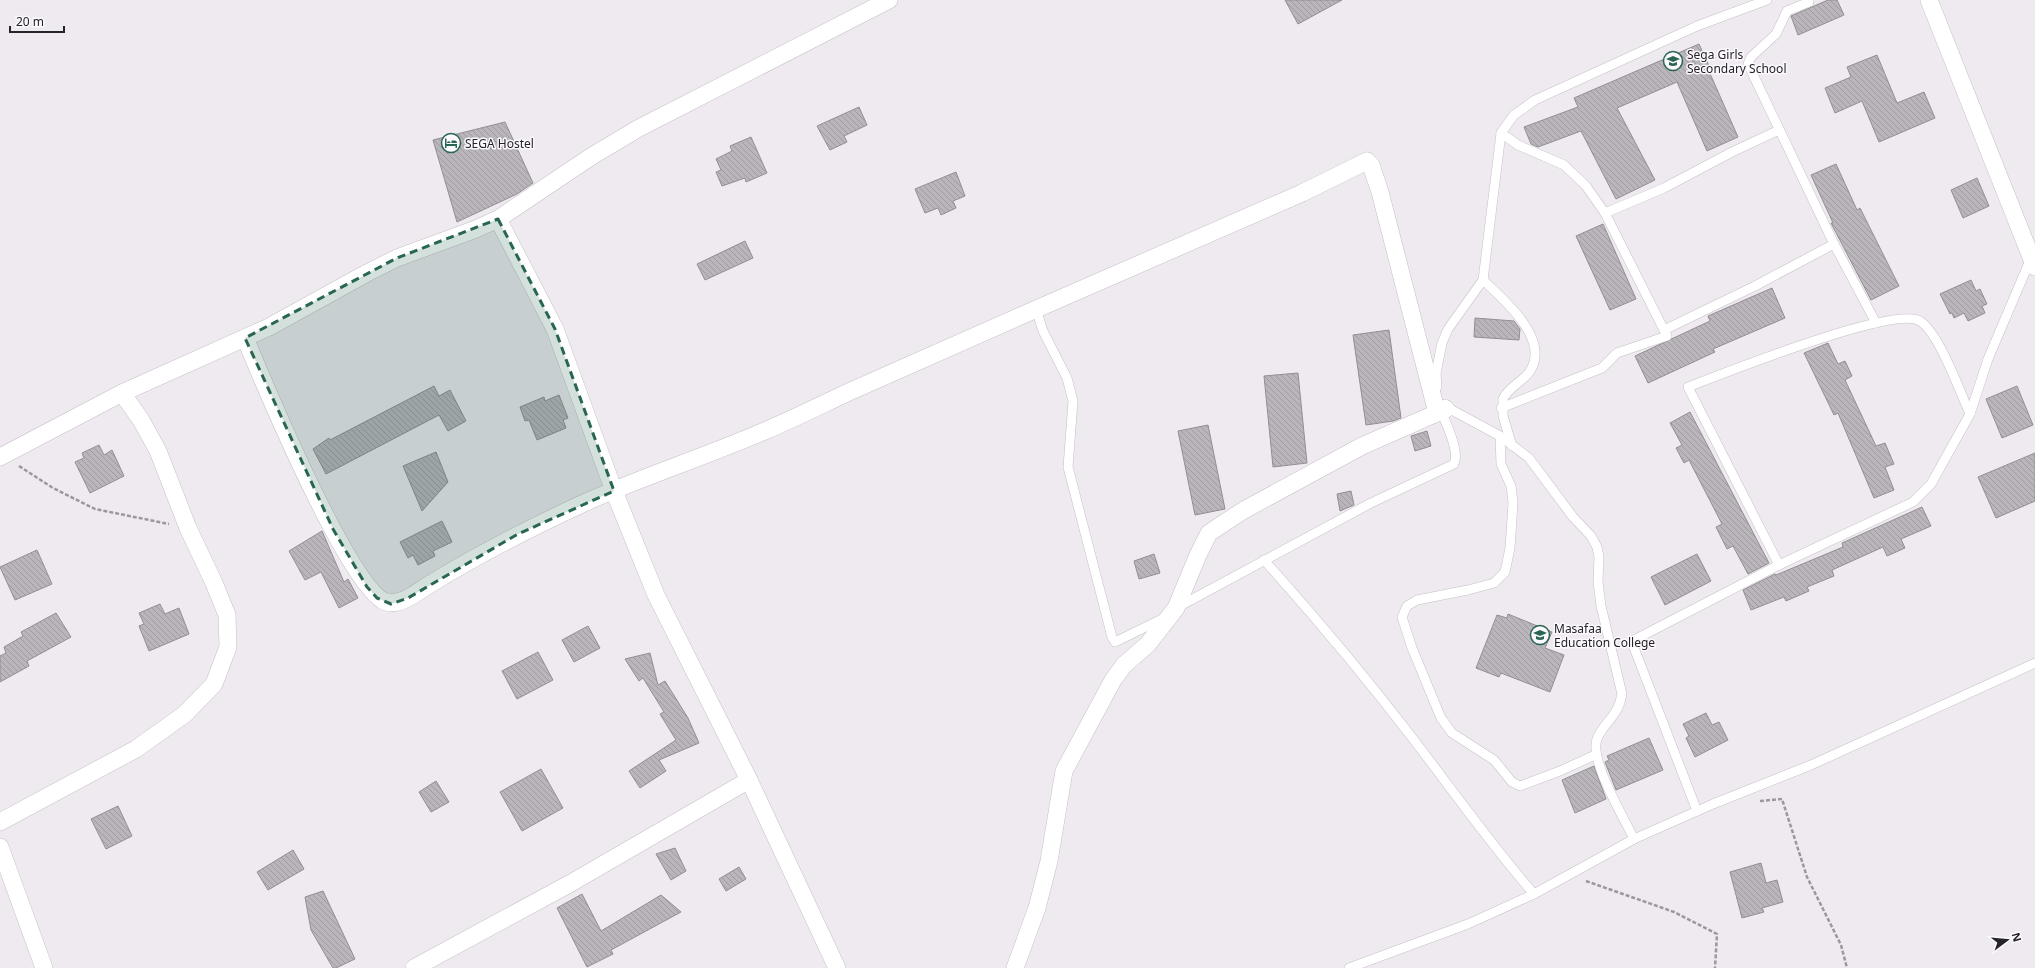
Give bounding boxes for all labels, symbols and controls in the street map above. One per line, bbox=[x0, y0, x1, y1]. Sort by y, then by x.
scale bar bbox=[10, 8, 64, 34]
text: 20 m bbox=[16, 13, 44, 30]
place label: Sega Girls Secondary School bbox=[1687, 46, 1786, 77]
school or university icon: Sega Girls Secondary School bbox=[1662, 50, 1684, 72]
hotel icon: SEGA Hostel bbox=[440, 132, 462, 154]
place label: SEGA Hostel bbox=[465, 135, 534, 152]
place label: Masafaa Education College bbox=[1554, 620, 1655, 651]
school or university icon: Masafaa Education College bbox=[1529, 624, 1551, 646]
north arrow bbox=[1987, 920, 2027, 960]
text: N bbox=[2009, 931, 2026, 943]

